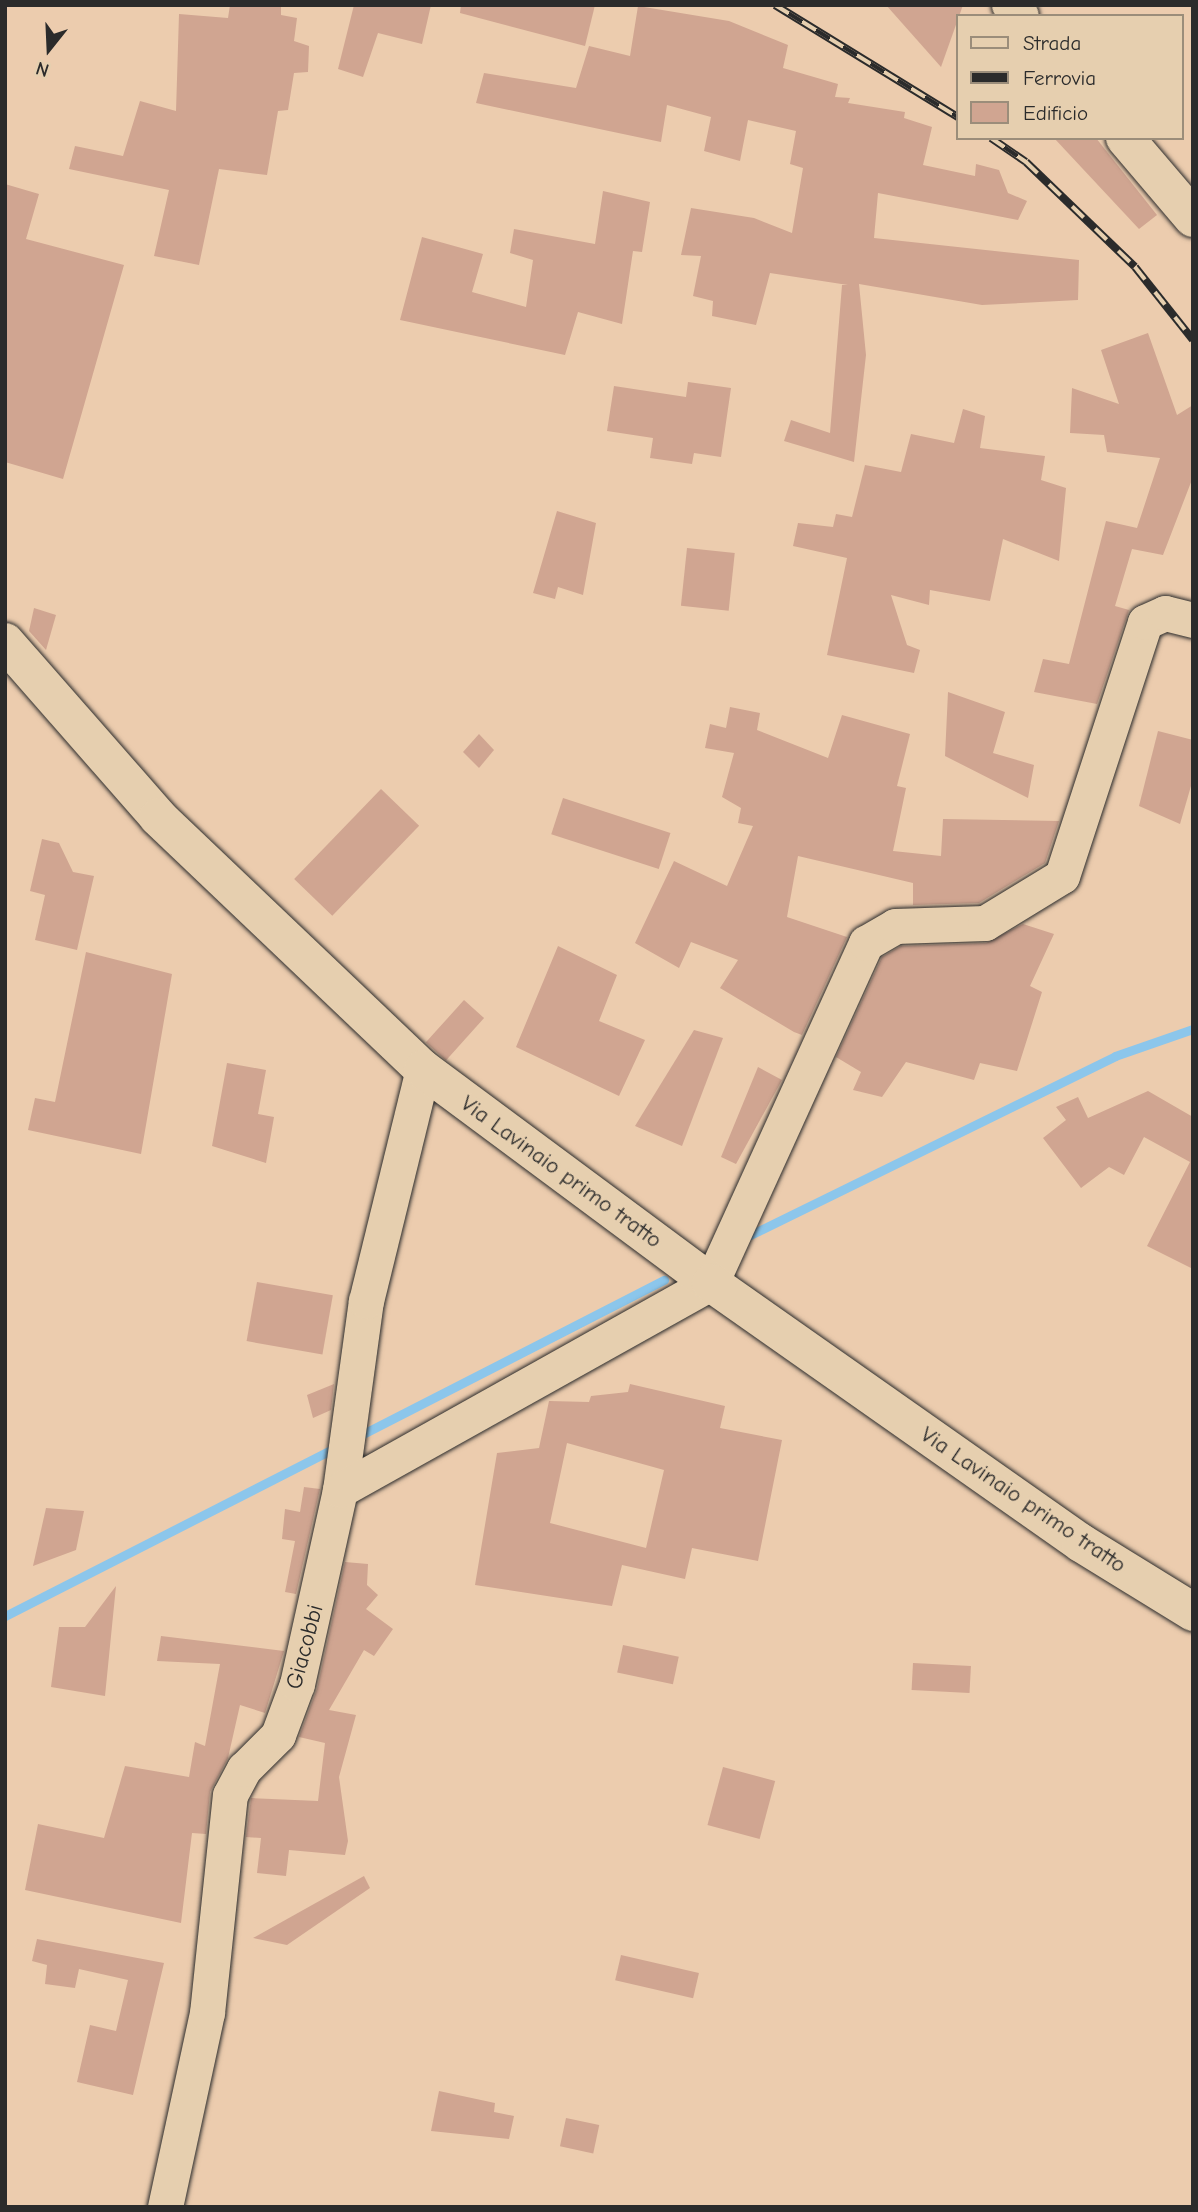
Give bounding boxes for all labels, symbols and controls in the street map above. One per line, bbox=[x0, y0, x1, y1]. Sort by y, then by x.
north arrow bbox=[14, 14, 84, 84]
legend bbox=[956, 14, 1184, 140]
text: Strada bbox=[1023, 31, 1081, 55]
text: N bbox=[33, 57, 52, 81]
text: Ferrovia bbox=[1023, 66, 1096, 90]
text: Edificio bbox=[1023, 101, 1088, 125]
street label: Via Lavinaio primo tratto bbox=[455, 1090, 667, 1254]
street label: Via Lavinaio primo tratto bbox=[915, 1421, 1131, 1579]
street label: Giacobbi bbox=[280, 1602, 330, 1692]

